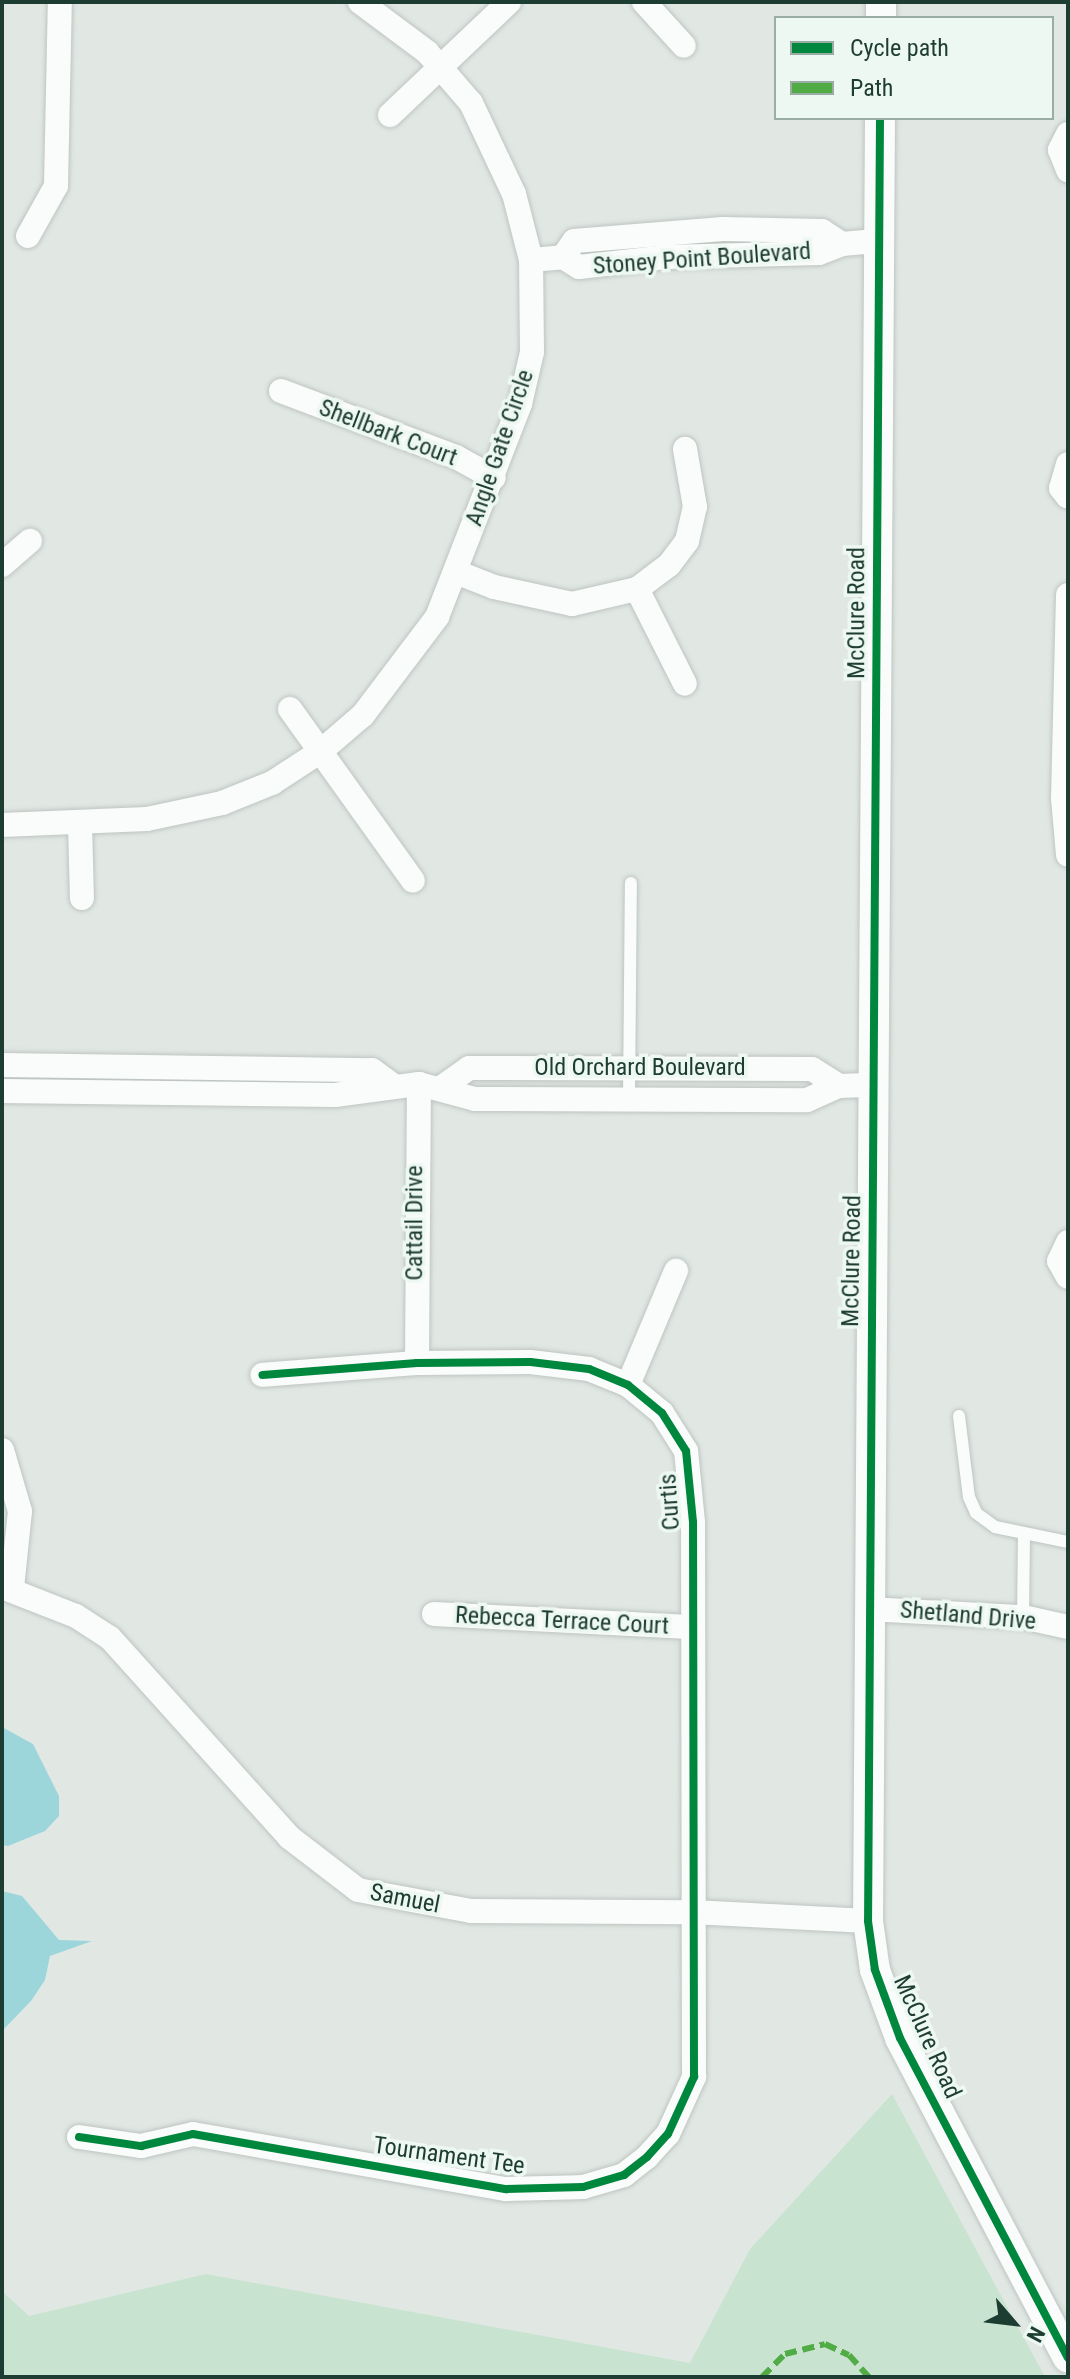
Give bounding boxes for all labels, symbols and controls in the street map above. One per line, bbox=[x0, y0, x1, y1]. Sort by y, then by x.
legend bbox=[774, 16, 1054, 120]
text: Cycle path bbox=[850, 34, 949, 62]
text: Path bbox=[850, 74, 893, 102]
street label: Stoney Point Boulevard bbox=[592, 237, 812, 281]
street label: Angle Gate Circle bbox=[460, 366, 540, 530]
street label: Shellbark Court bbox=[315, 393, 461, 473]
street label: McClure Road bbox=[843, 547, 871, 679]
street label: Old Orchard Boulevard bbox=[534, 1054, 746, 1082]
street label: Cattail Drive bbox=[401, 1165, 429, 1281]
street label: McClure Road bbox=[836, 1195, 868, 1327]
street label: Curtis bbox=[654, 1473, 686, 1531]
street label: Shetland Drive bbox=[899, 1596, 1037, 1636]
street label: Rebecca Terrace Court bbox=[454, 1601, 670, 1641]
street label: Samuel bbox=[368, 1878, 442, 1920]
street label: McClure Road bbox=[887, 1971, 967, 2103]
street label: Tournament Tee bbox=[371, 2131, 527, 2181]
north arrow bbox=[974, 2283, 1054, 2363]
text: N bbox=[1021, 2323, 1050, 2346]

